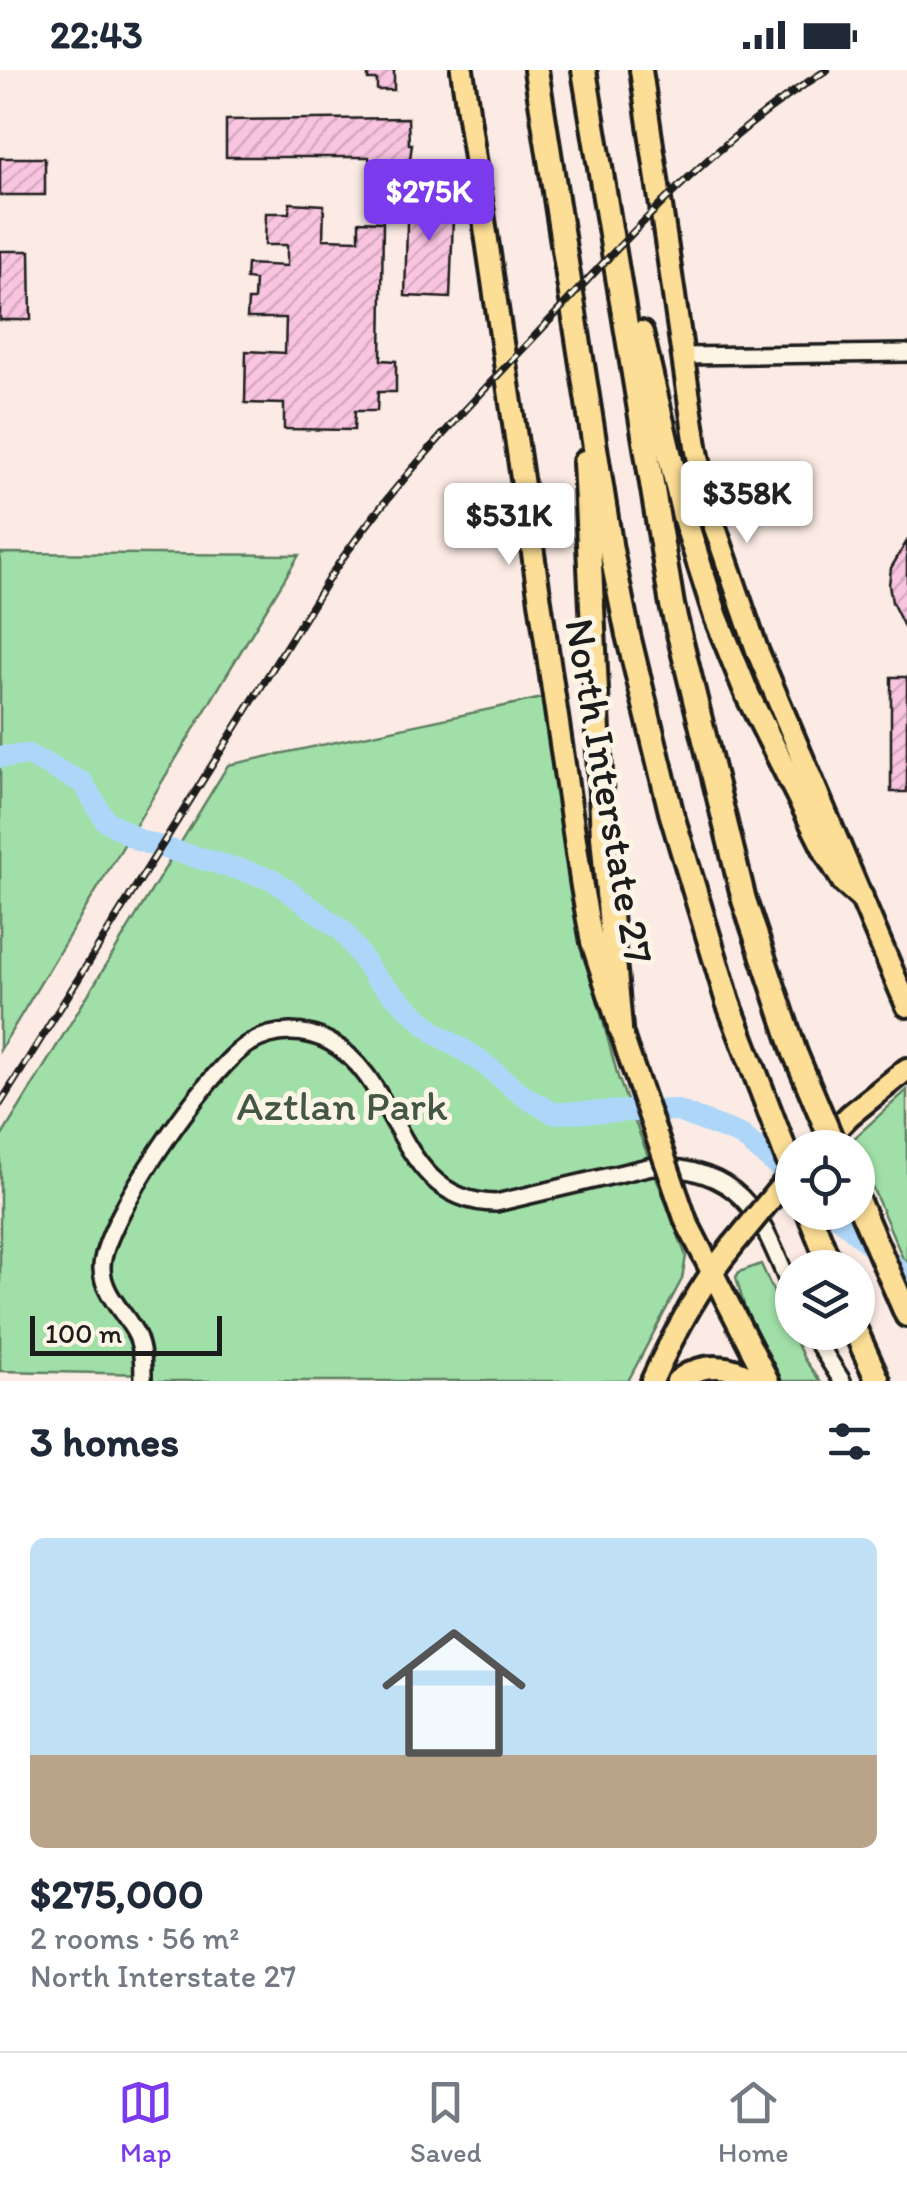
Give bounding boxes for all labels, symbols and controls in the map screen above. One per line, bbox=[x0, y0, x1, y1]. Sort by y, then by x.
text: 22:43 bbox=[50, 12, 143, 58]
pin: $275K bbox=[359, 159, 499, 244]
text: $275K bbox=[386, 172, 472, 210]
pin: $358K bbox=[677, 461, 817, 546]
text: $358K bbox=[703, 474, 791, 512]
pin: $531K bbox=[439, 483, 579, 568]
text: $531K bbox=[466, 496, 552, 534]
street label: North Interstate 27 bbox=[554, 615, 665, 968]
park label: Aztlan Park bbox=[236, 1080, 448, 1131]
map controls bbox=[775, 1130, 875, 1350]
button: locate bbox=[775, 1130, 875, 1230]
button: layers bbox=[775, 1250, 875, 1350]
scale bar bbox=[30, 1311, 222, 1356]
text: 100 m bbox=[45, 1316, 122, 1350]
icon: filters bbox=[822, 1414, 877, 1469]
text: 3 homes bbox=[30, 1416, 179, 1467]
icon: home bbox=[364, 1603, 544, 1783]
text: $275,000 bbox=[30, 1868, 204, 1919]
text: 2 rooms · 56 m² bbox=[30, 1919, 239, 1957]
text: North Interstate 27 bbox=[30, 1957, 296, 1995]
tab: Map bbox=[118, 2075, 173, 2169]
tab: Saved bbox=[410, 2075, 481, 2169]
tab: Home bbox=[718, 2075, 789, 2169]

